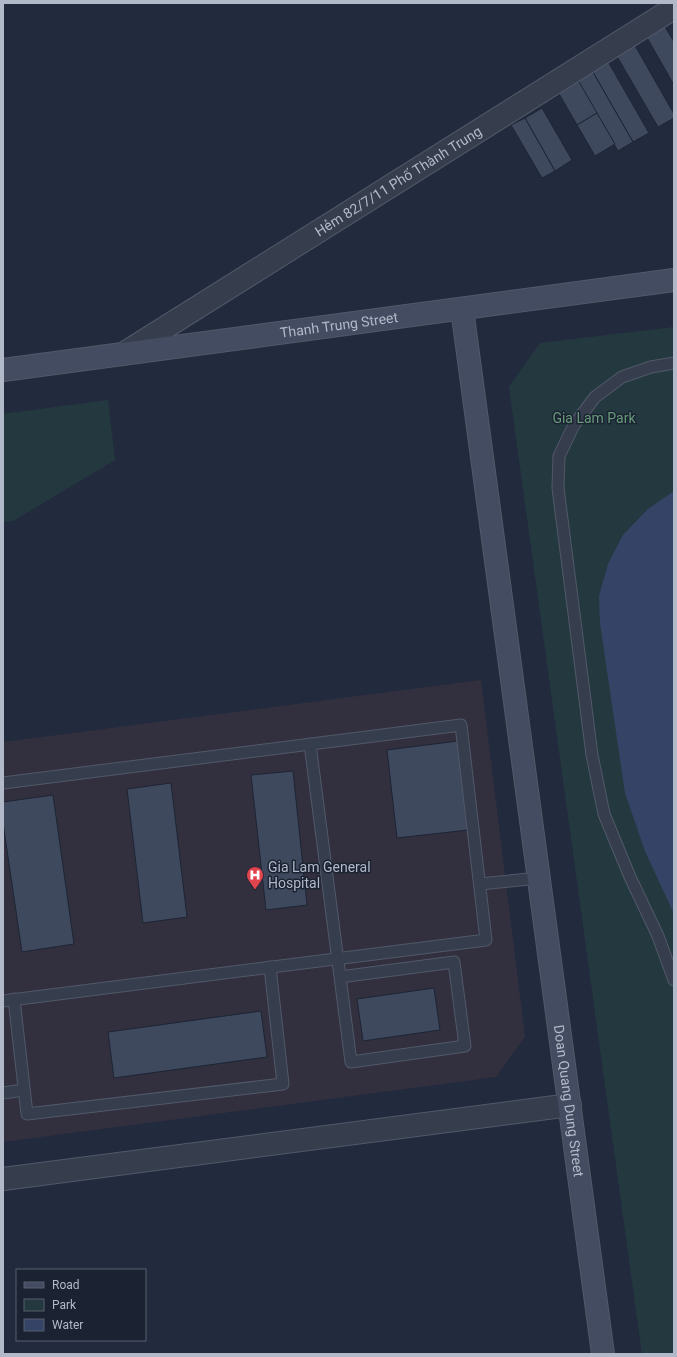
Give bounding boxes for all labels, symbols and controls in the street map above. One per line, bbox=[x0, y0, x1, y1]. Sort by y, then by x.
street label: Hẻm 82/7/11 Phố Thành Trung bbox=[312, 123, 484, 239]
street label: Thanh Trung Street bbox=[279, 309, 399, 341]
park label: Gia Lam Park bbox=[552, 410, 636, 426]
place label: Gia Lam General Hospital bbox=[268, 859, 371, 891]
hospital icon: Gia Lam General Hospital bbox=[245, 865, 265, 890]
street label: Doan Quang Dung Street bbox=[551, 1024, 587, 1178]
legend bbox=[16, 1269, 146, 1341]
text: Road bbox=[52, 1278, 80, 1292]
text: Park bbox=[52, 1298, 77, 1312]
text: Water bbox=[52, 1318, 83, 1332]

